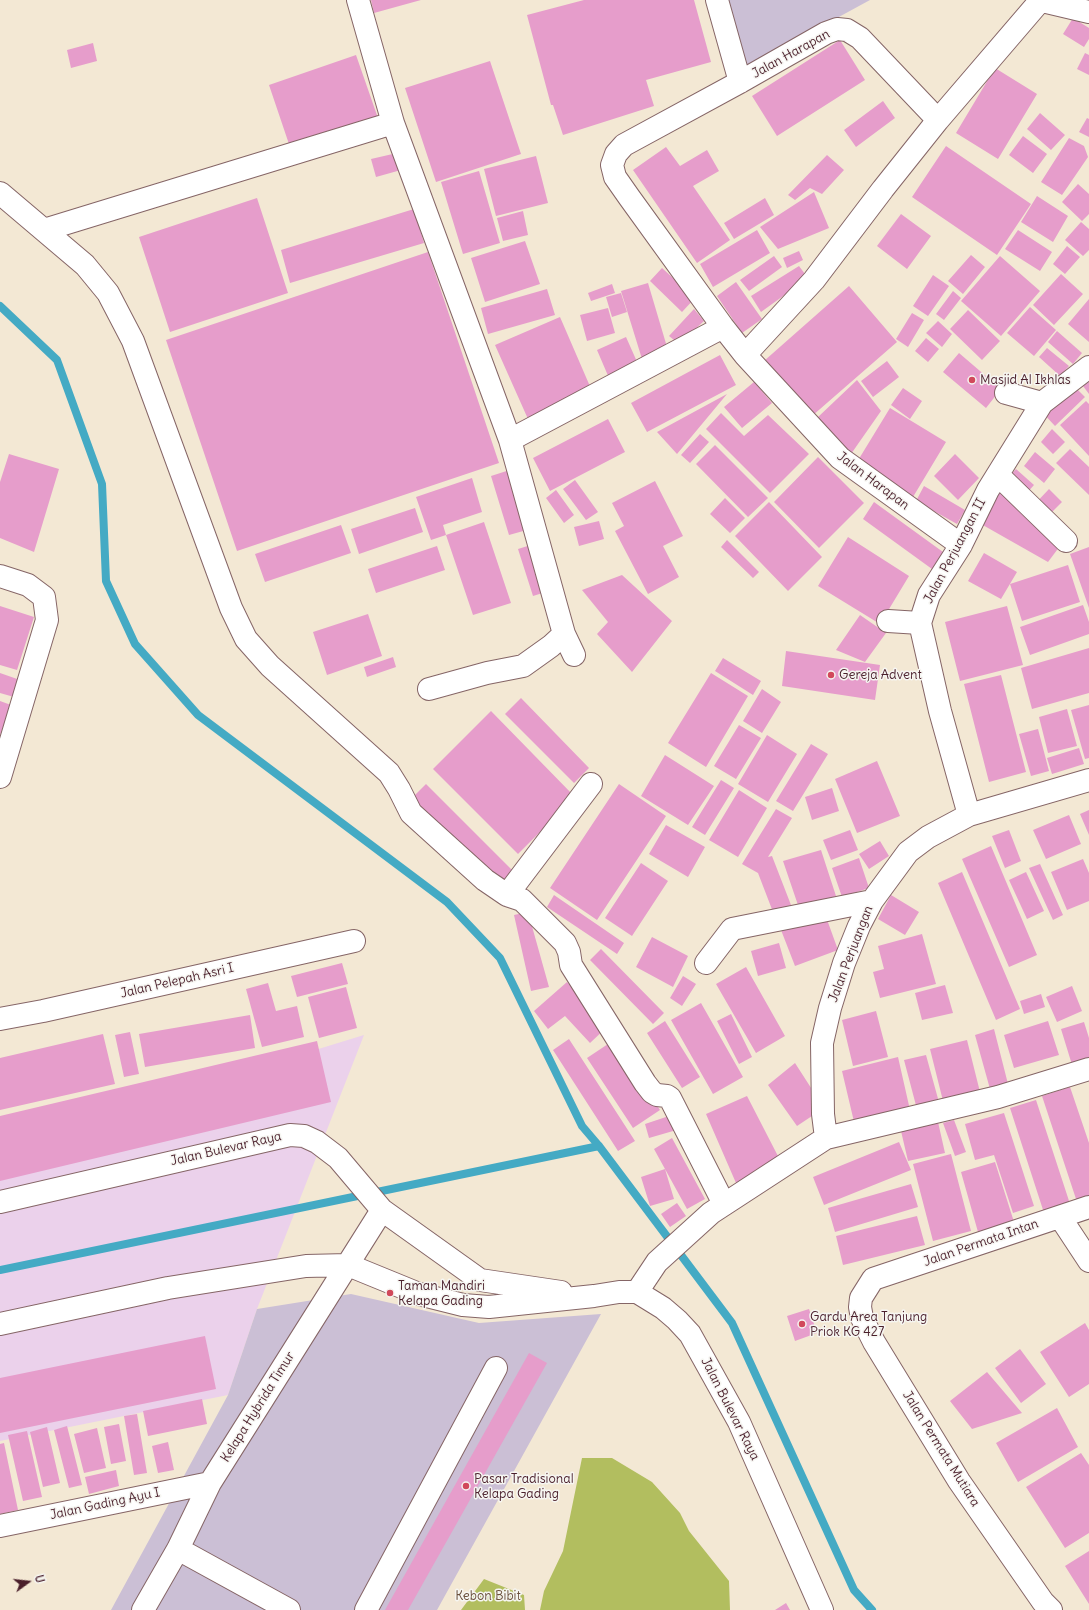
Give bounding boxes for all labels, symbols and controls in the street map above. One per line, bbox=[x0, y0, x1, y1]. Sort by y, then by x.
street label: Jalan Harapan bbox=[749, 26, 833, 82]
place label: Masjid Al Ikhlas bbox=[980, 372, 1071, 388]
marker: Masjid Al Ikhlas bbox=[967, 375, 977, 385]
street label: Jalan Harapan bbox=[834, 449, 912, 513]
street label: Jalan Perjuangan II bbox=[921, 496, 989, 606]
place label: Gereja Advent bbox=[839, 667, 922, 683]
marker: Gereja Advent bbox=[826, 670, 836, 680]
street label: Jalan Perjuangan bbox=[825, 904, 877, 1004]
street label: Jalan Pelepah Asri I bbox=[119, 960, 235, 1002]
street label: Jalan Bulevar Raya bbox=[169, 1129, 283, 1169]
street label: Jalan Permata Intan bbox=[921, 1216, 1041, 1270]
place label: Taman Mandiri Kelapa Gading bbox=[398, 1278, 485, 1309]
marker: Taman Mandiri Kelapa Gading bbox=[385, 1288, 395, 1298]
place label: Gardu Area Tanjung Priok KG 427 bbox=[810, 1309, 927, 1340]
marker: Gardu Area Tanjung Priok KG 427 bbox=[797, 1319, 807, 1329]
street label: Kelapa Hybrida Timur bbox=[218, 1349, 298, 1465]
street label: Jalan Bulevar Raya bbox=[697, 1355, 763, 1463]
street label: Jalan Permata Mutiara bbox=[899, 1388, 983, 1510]
place label: Pasar Tradisional Kelapa Gading bbox=[474, 1471, 574, 1502]
marker: Pasar Tradisional Kelapa Gading bbox=[461, 1481, 471, 1491]
street label: Jalan Gading Ayu I bbox=[48, 1485, 162, 1523]
north arrow bbox=[8, 1562, 48, 1602]
text: U bbox=[32, 1573, 47, 1584]
park label: Kebon Bibit bbox=[455, 1588, 521, 1604]

